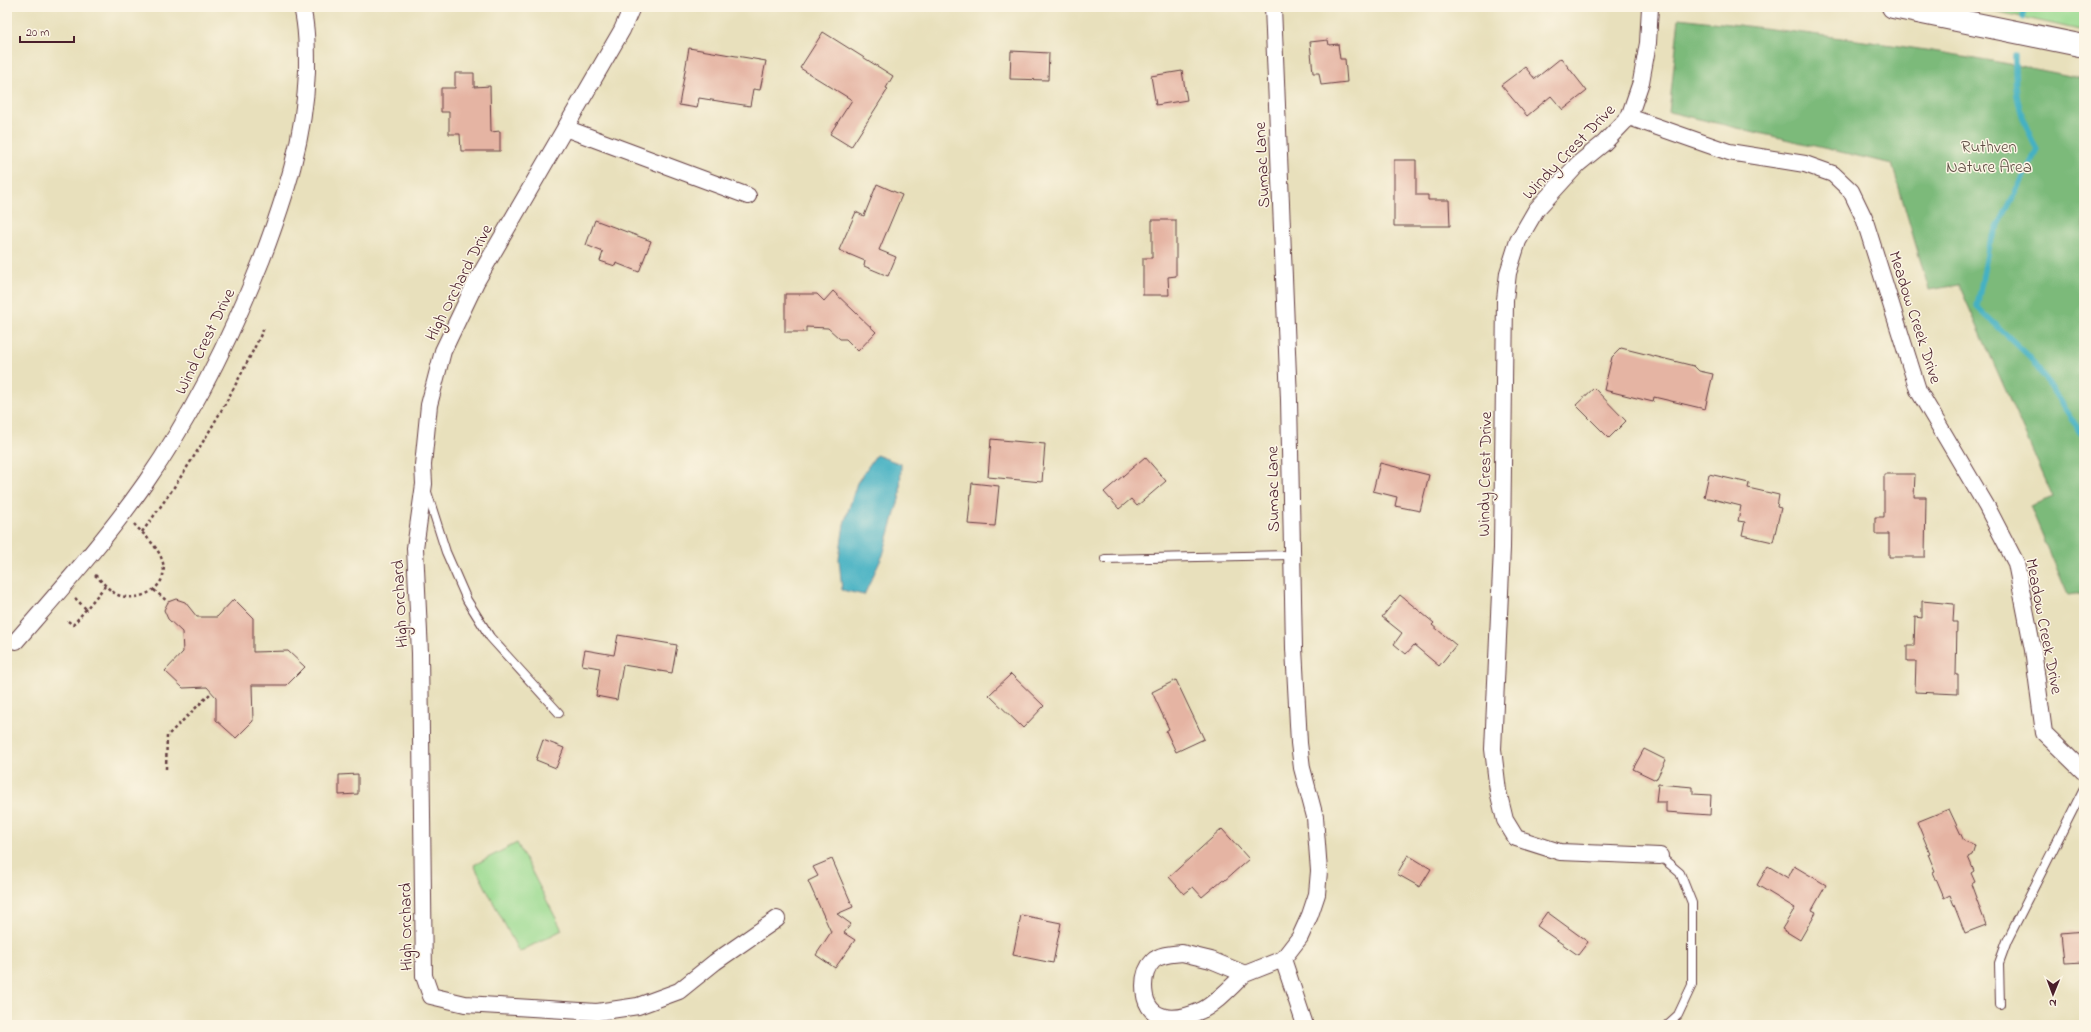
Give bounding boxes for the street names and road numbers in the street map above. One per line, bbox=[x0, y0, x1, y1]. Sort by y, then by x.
street label: Windy Crest Drive bbox=[1517, 98, 1622, 206]
street label: Sumac Lane bbox=[1248, 121, 1277, 209]
street label: High Orchard Drive bbox=[419, 220, 501, 346]
street label: Meadow Creek Drive bbox=[1881, 248, 1948, 387]
street label: Wind Crest Drive bbox=[169, 284, 242, 399]
street label: Windy Crest Drive bbox=[1472, 411, 1500, 537]
street label: Sumac Lane bbox=[1260, 445, 1287, 532]
street label: Meadow Creek Drive bbox=[2018, 556, 2069, 697]
street label: High Orchard bbox=[386, 559, 417, 649]
street label: High Orchard bbox=[393, 882, 422, 971]

